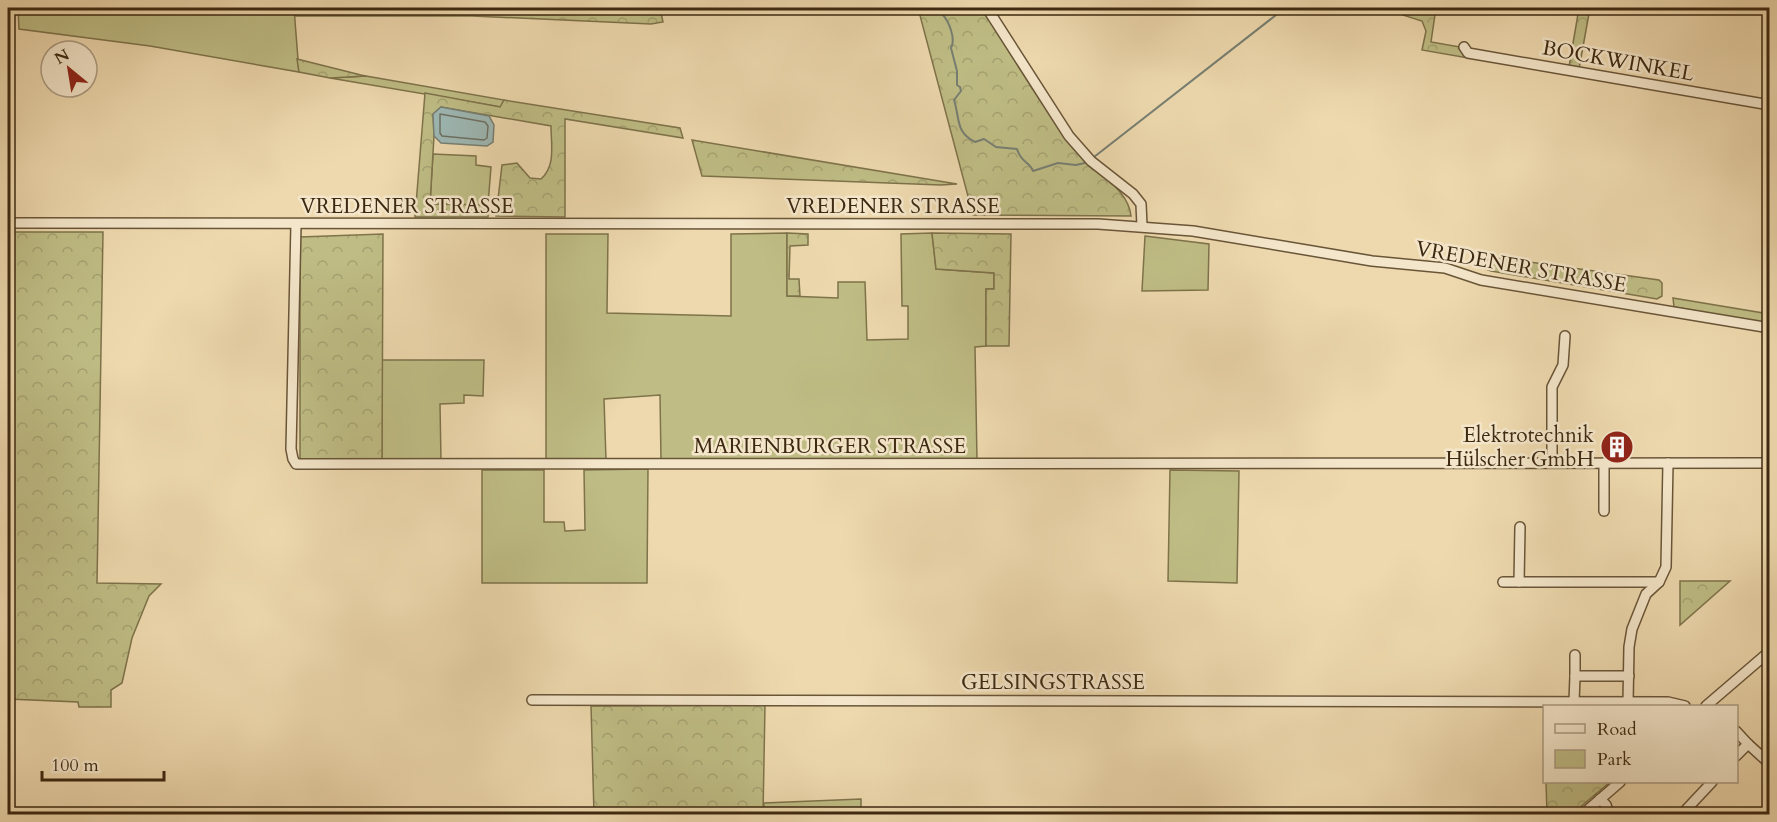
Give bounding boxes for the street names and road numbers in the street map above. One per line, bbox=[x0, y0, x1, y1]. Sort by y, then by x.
street label: BOCKWINKEL bbox=[1540, 33, 1696, 89]
street label: VREDENER STRASSE bbox=[300, 192, 514, 221]
street label: VREDENER STRASSE bbox=[786, 192, 1000, 221]
street label: VREDENER STRASSE bbox=[1413, 234, 1629, 300]
street label: MARIENBURGER STRASSE bbox=[694, 432, 966, 461]
street label: GELSINGSTRASSE bbox=[961, 668, 1145, 697]

